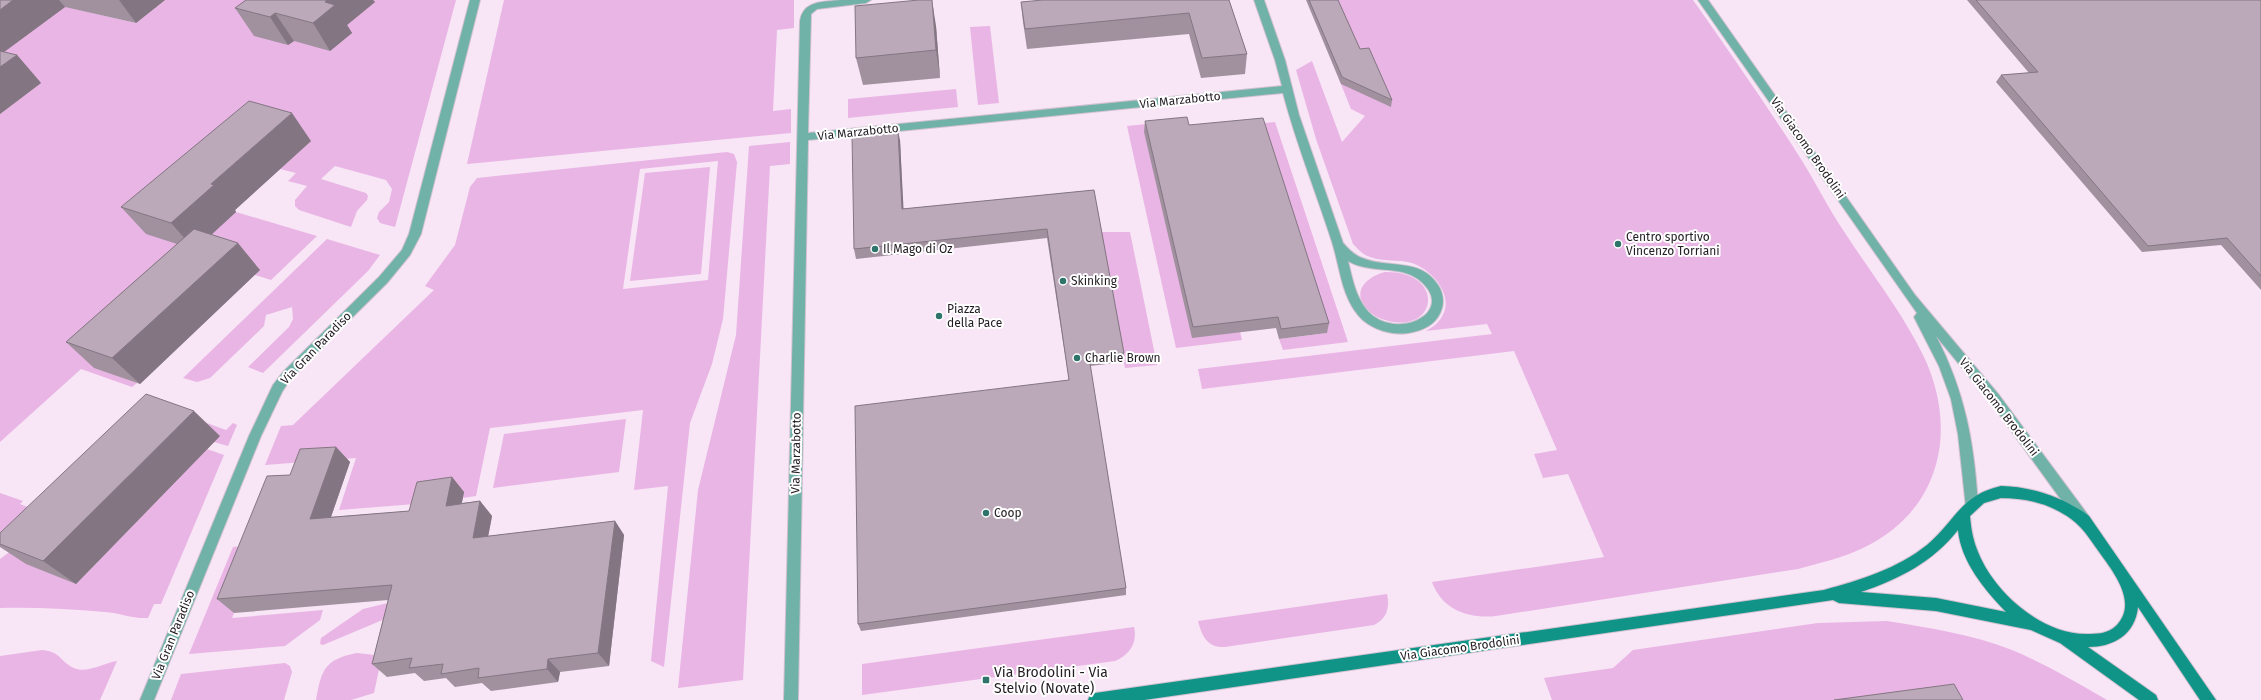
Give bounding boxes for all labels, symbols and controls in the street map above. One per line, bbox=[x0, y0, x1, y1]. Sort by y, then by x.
street label: Via Marzabotto bbox=[1139, 89, 1221, 111]
street label: Via Giacomo Brodolini bbox=[1768, 95, 1848, 201]
street label: Via Marzabotto bbox=[817, 121, 899, 143]
place label: Centro sportivo Vincenzo Torriani bbox=[1626, 230, 1720, 258]
marker: Centro sportivo Vincenzo Torriani bbox=[1613, 239, 1623, 249]
place label: Il Mago di Oz bbox=[883, 242, 952, 256]
marker: Il Mago di Oz bbox=[870, 244, 880, 254]
place label: Skinking bbox=[1071, 274, 1118, 288]
marker: Skinking bbox=[1058, 276, 1068, 286]
place label: Piazza della Pace bbox=[947, 302, 1002, 330]
street label: Via Gran Paradiso bbox=[278, 309, 354, 387]
marker: Piazza della Pace bbox=[934, 311, 944, 321]
place label: Charlie Brown bbox=[1085, 351, 1161, 365]
marker: Charlie Brown bbox=[1072, 353, 1082, 363]
street label: Via Giacomo Brodolini bbox=[1956, 355, 2042, 459]
street label: Via Marzabotto bbox=[788, 412, 804, 494]
place label: Coop bbox=[994, 506, 1022, 520]
marker: Coop bbox=[981, 508, 991, 518]
street label: Via Gran Paradiso bbox=[149, 588, 197, 682]
street label: Via Giacomo Brodolini bbox=[1399, 633, 1521, 663]
place label: Via Brodolini - Via Stelvio (Novate) bbox=[994, 664, 1108, 697]
marker: Via Brodolini - Via Stelvio (Novate) bbox=[981, 675, 991, 685]

